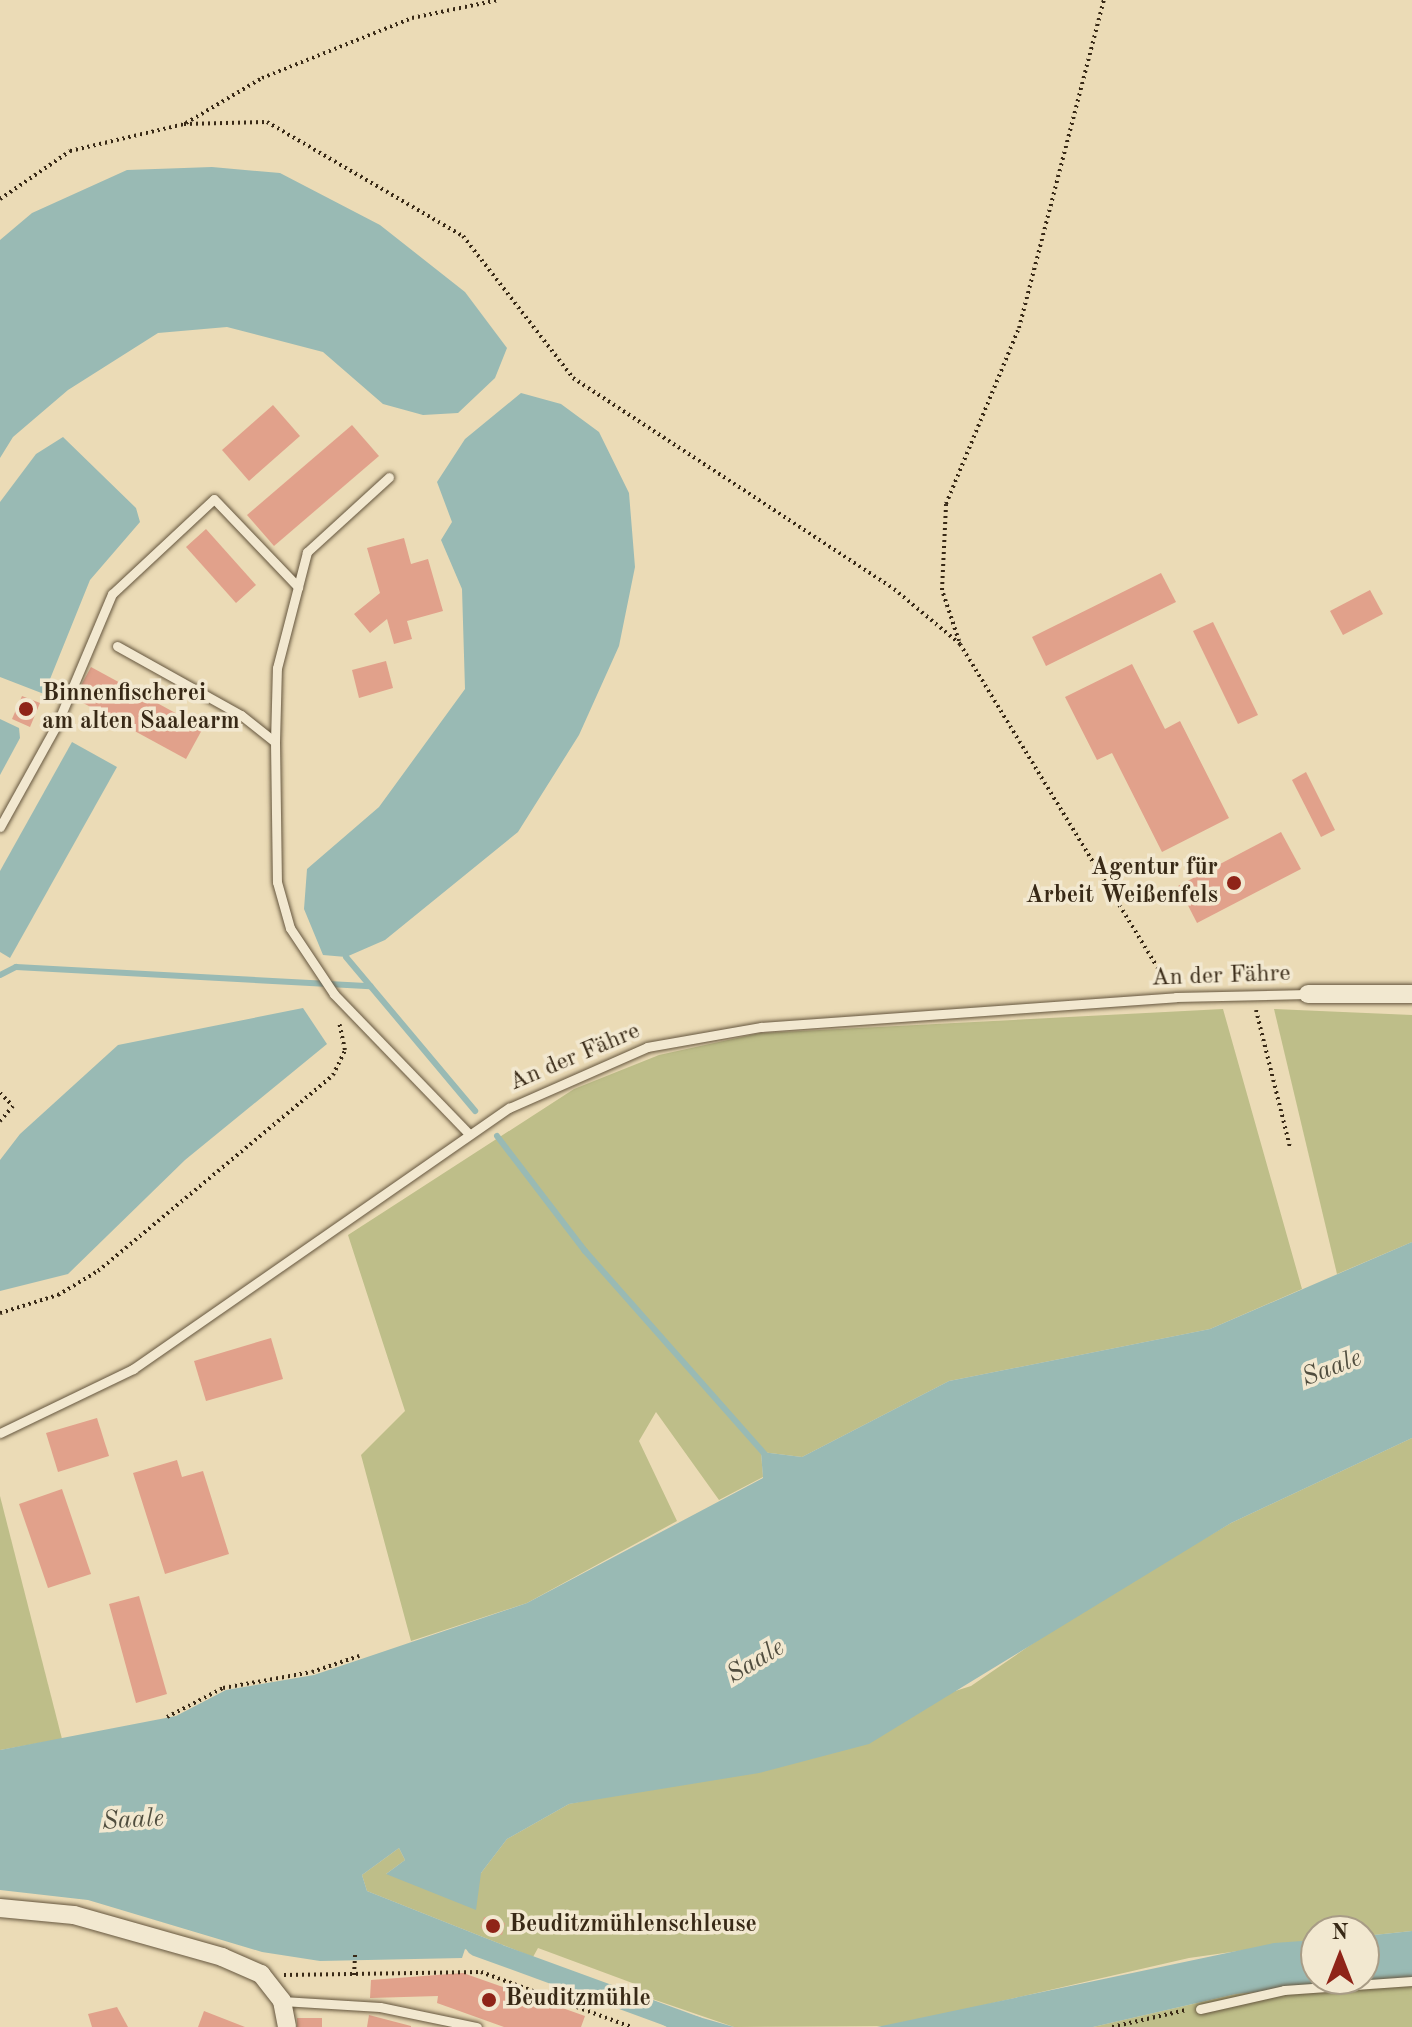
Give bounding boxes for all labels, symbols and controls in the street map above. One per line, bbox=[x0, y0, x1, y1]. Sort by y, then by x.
place label: Binnenfischerei am alten Saalearm bbox=[42, 681, 240, 737]
marker: Binnenfischerei am alten Saalearm bbox=[17, 700, 35, 718]
place label: Agentur für Arbeit Weißenfels bbox=[1026, 855, 1218, 911]
marker: Agentur für Arbeit Weißenfels bbox=[1225, 874, 1243, 892]
street label: An der Fähre bbox=[1151, 960, 1291, 994]
street label: An der Fähre bbox=[505, 1018, 645, 1098]
water label: Saale bbox=[1297, 1343, 1367, 1395]
water label: Saale bbox=[721, 1633, 791, 1691]
water label: Saale bbox=[101, 1804, 165, 1838]
place label: Beuditzmühlenschleuse bbox=[509, 1912, 757, 1940]
north arrow bbox=[1300, 1915, 1380, 1995]
marker: Beuditzmühlenschleuse bbox=[484, 1917, 502, 1935]
text: N bbox=[1332, 1922, 1348, 1944]
place label: Beuditzmühle bbox=[505, 1986, 651, 2014]
marker: Beuditzmühle bbox=[480, 1991, 498, 2009]

